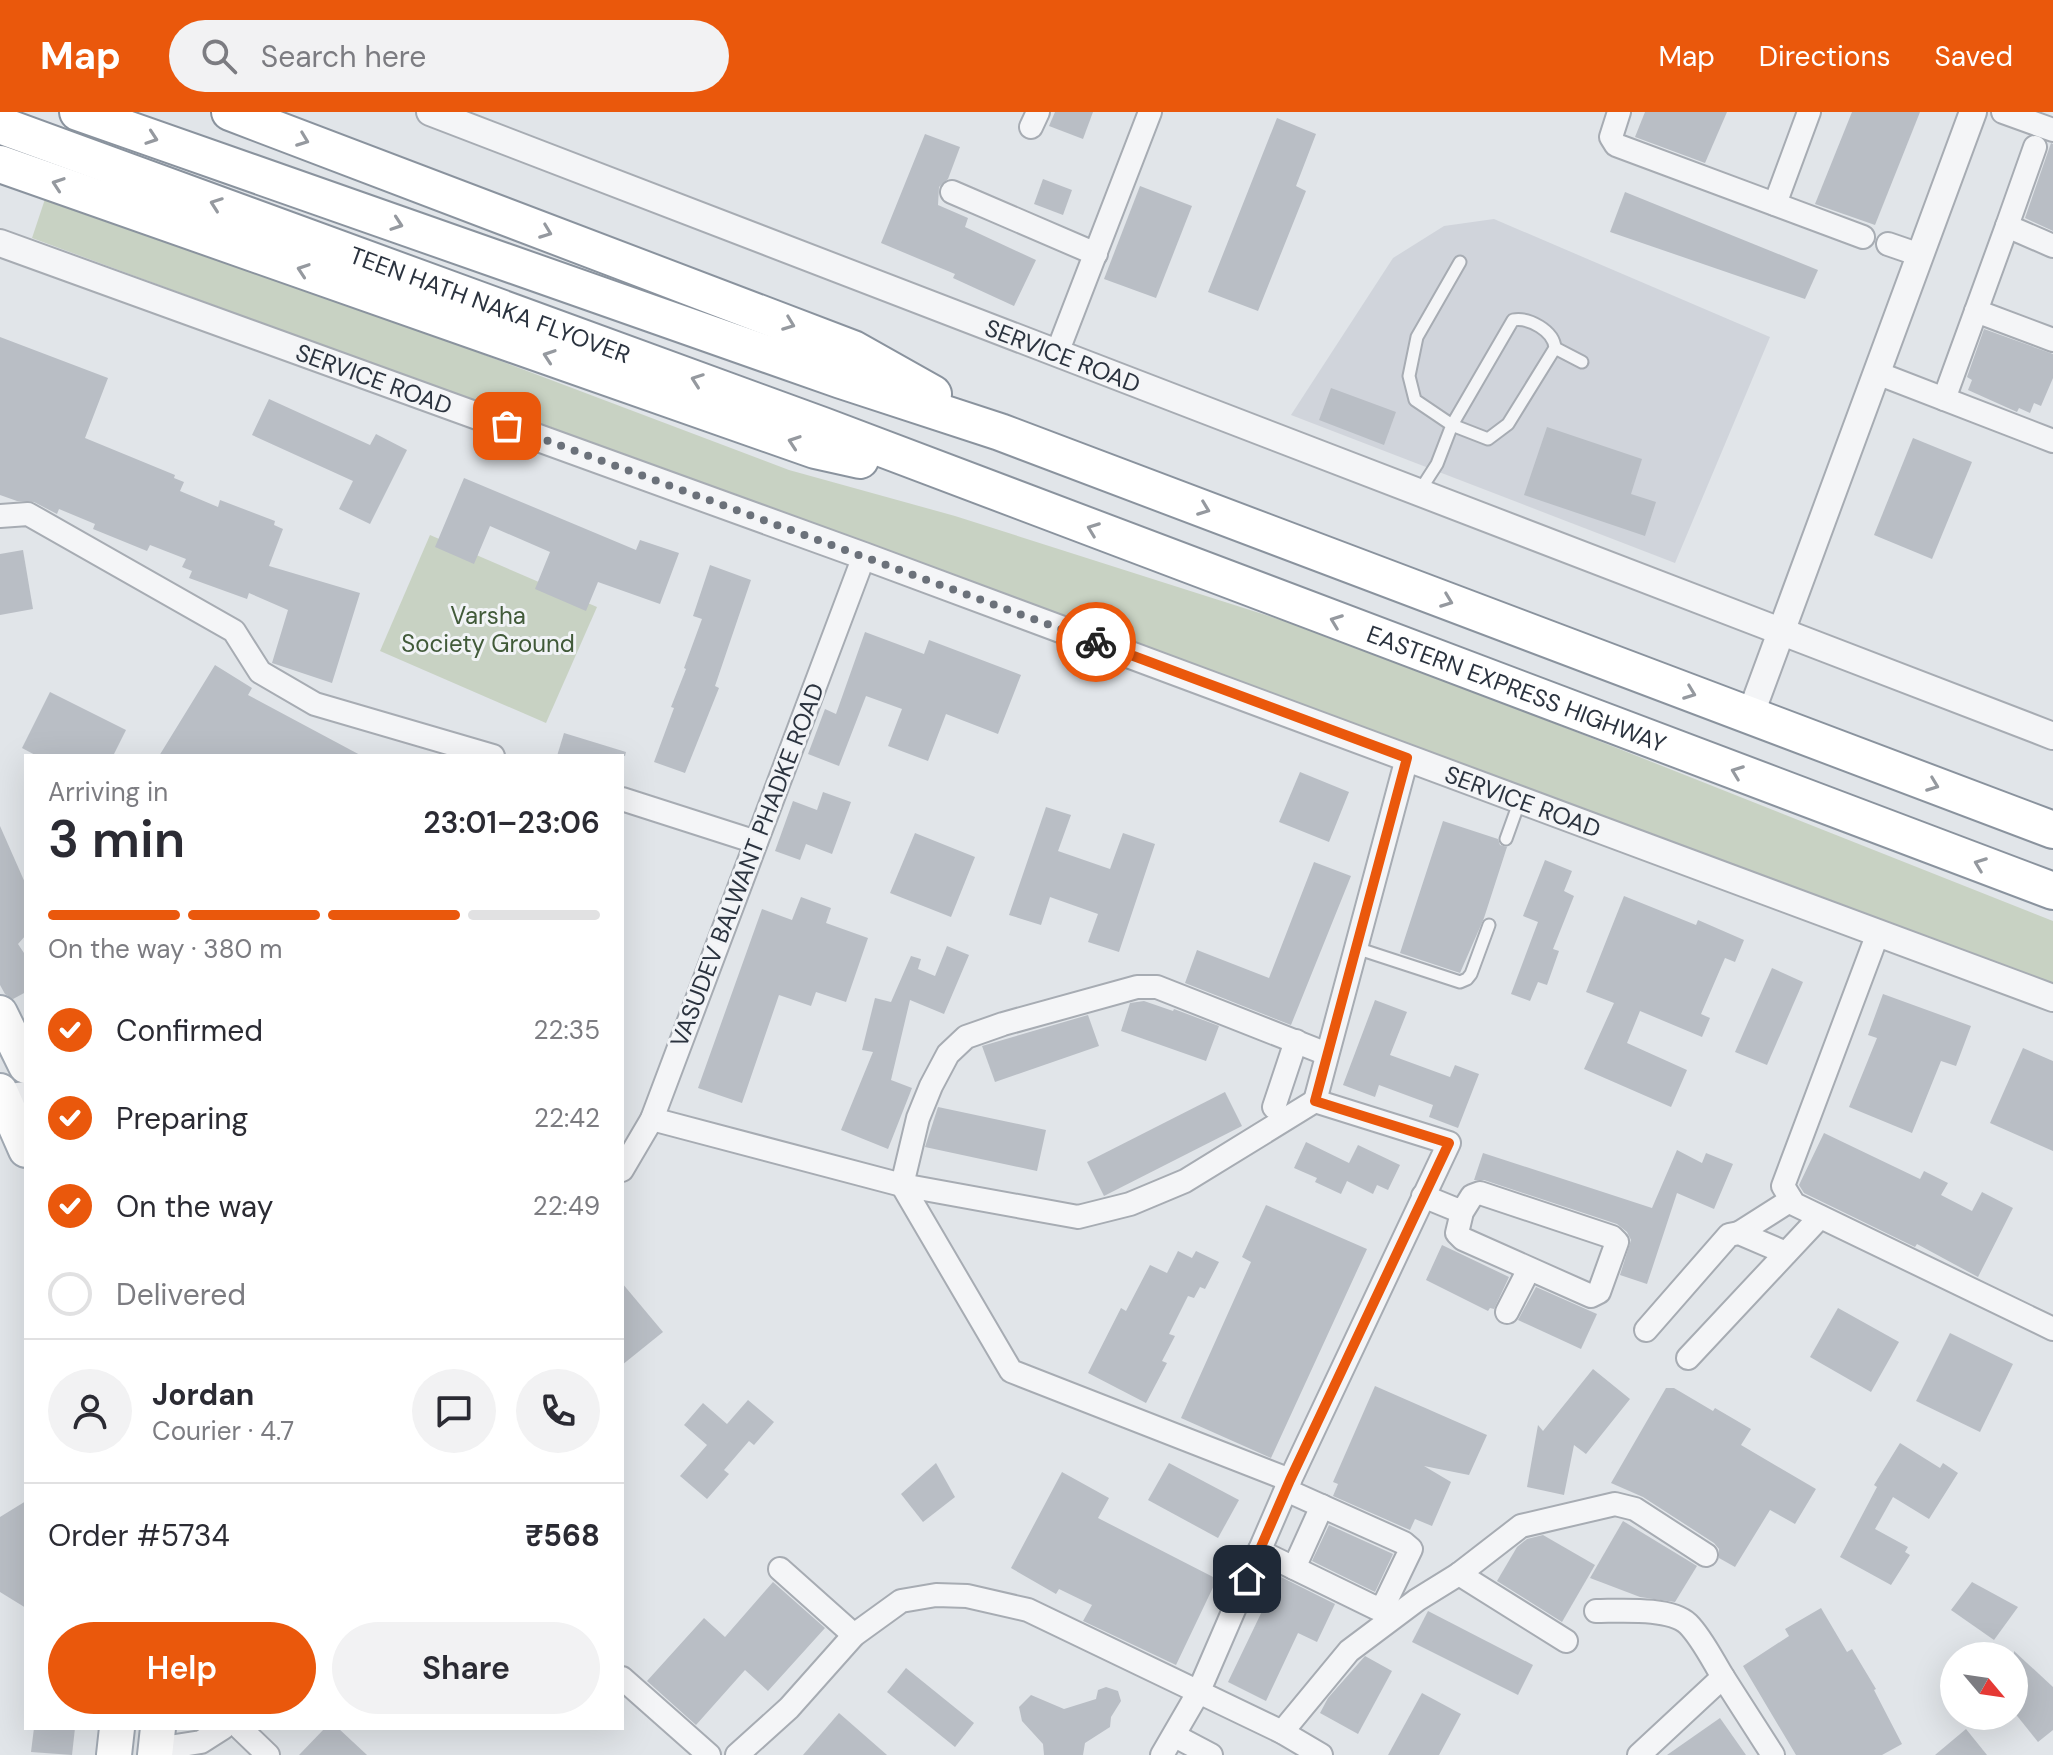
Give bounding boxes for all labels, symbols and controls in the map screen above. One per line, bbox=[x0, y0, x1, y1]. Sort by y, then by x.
search box bbox=[169, 20, 729, 92]
text: Map bbox=[40, 31, 121, 81]
icon: search bbox=[197, 34, 241, 78]
text: Search here bbox=[261, 37, 426, 76]
text: Map bbox=[1658, 38, 1715, 75]
text: Directions bbox=[1759, 38, 1891, 75]
text: Saved bbox=[1935, 38, 2013, 75]
one-way arrow bbox=[144, 128, 158, 145]
one-way arrow bbox=[295, 130, 309, 147]
one-way arrow bbox=[52, 178, 66, 194]
one-way arrow bbox=[210, 197, 224, 214]
one-way arrow bbox=[389, 214, 403, 231]
one-way arrow bbox=[538, 222, 552, 239]
street label: TEEN HATH NAKA FLYOVER bbox=[346, 239, 635, 370]
one-way arrow bbox=[297, 264, 311, 280]
street label: SERVICE ROAD bbox=[981, 311, 1145, 399]
one-way arrow bbox=[781, 314, 795, 331]
street label: SERVICE ROAD bbox=[292, 336, 457, 421]
one-way arrow bbox=[542, 350, 556, 366]
one-way arrow bbox=[691, 373, 705, 390]
pin bbox=[473, 392, 541, 460]
icon: bag bbox=[485, 404, 529, 448]
one-way arrow bbox=[788, 436, 802, 452]
one-way arrow bbox=[1196, 499, 1210, 516]
one-way arrow bbox=[1087, 522, 1101, 539]
one-way arrow bbox=[1439, 591, 1453, 608]
park label: Varsha Society Ground bbox=[401, 600, 575, 659]
courier bbox=[1056, 602, 1136, 682]
one-way arrow bbox=[1330, 614, 1344, 631]
street label: EASTERN EXPRESS HIGHWAY bbox=[1363, 618, 1671, 759]
icon: bike bbox=[1074, 620, 1118, 664]
street label: VASUDEV BALWANT PHADKE ROAD bbox=[663, 679, 831, 1051]
one-way arrow bbox=[1682, 683, 1696, 700]
street label: SERVICE ROAD bbox=[1441, 758, 1605, 844]
one-way arrow bbox=[1731, 765, 1745, 782]
text: Arriving in bbox=[48, 775, 168, 809]
one-way arrow bbox=[1925, 775, 1939, 792]
text: 23:01–23:06 bbox=[423, 803, 600, 842]
text: 3 min bbox=[48, 805, 185, 873]
one-way arrow bbox=[1974, 857, 1988, 874]
text: On the way · 380 m bbox=[48, 932, 282, 966]
icon: check bbox=[48, 1008, 92, 1052]
text: Confirmed bbox=[116, 1011, 263, 1050]
text: 22:35 bbox=[534, 1013, 600, 1047]
icon: check bbox=[48, 1096, 92, 1140]
text: Preparing bbox=[116, 1099, 248, 1138]
text: 22:42 bbox=[534, 1101, 600, 1135]
icon: check bbox=[48, 1184, 92, 1228]
text: On the way bbox=[116, 1187, 273, 1226]
text: 22:49 bbox=[533, 1189, 600, 1223]
text: Delivered bbox=[116, 1275, 246, 1314]
button: person bbox=[48, 1369, 132, 1453]
button: chat bbox=[412, 1369, 496, 1453]
button: phone bbox=[516, 1369, 600, 1453]
text: Jordan bbox=[152, 1375, 254, 1414]
text: Courier · 4.7 bbox=[152, 1414, 294, 1448]
text: Order #5734 bbox=[48, 1516, 230, 1555]
text: ₹568 bbox=[525, 1516, 600, 1555]
pin bbox=[1213, 1545, 1281, 1613]
icon: home bbox=[1225, 1557, 1269, 1601]
button: Help bbox=[48, 1622, 316, 1714]
button: Share bbox=[332, 1622, 600, 1714]
north arrow bbox=[1940, 1642, 2028, 1730]
map controls bbox=[1940, 1642, 2028, 1730]

